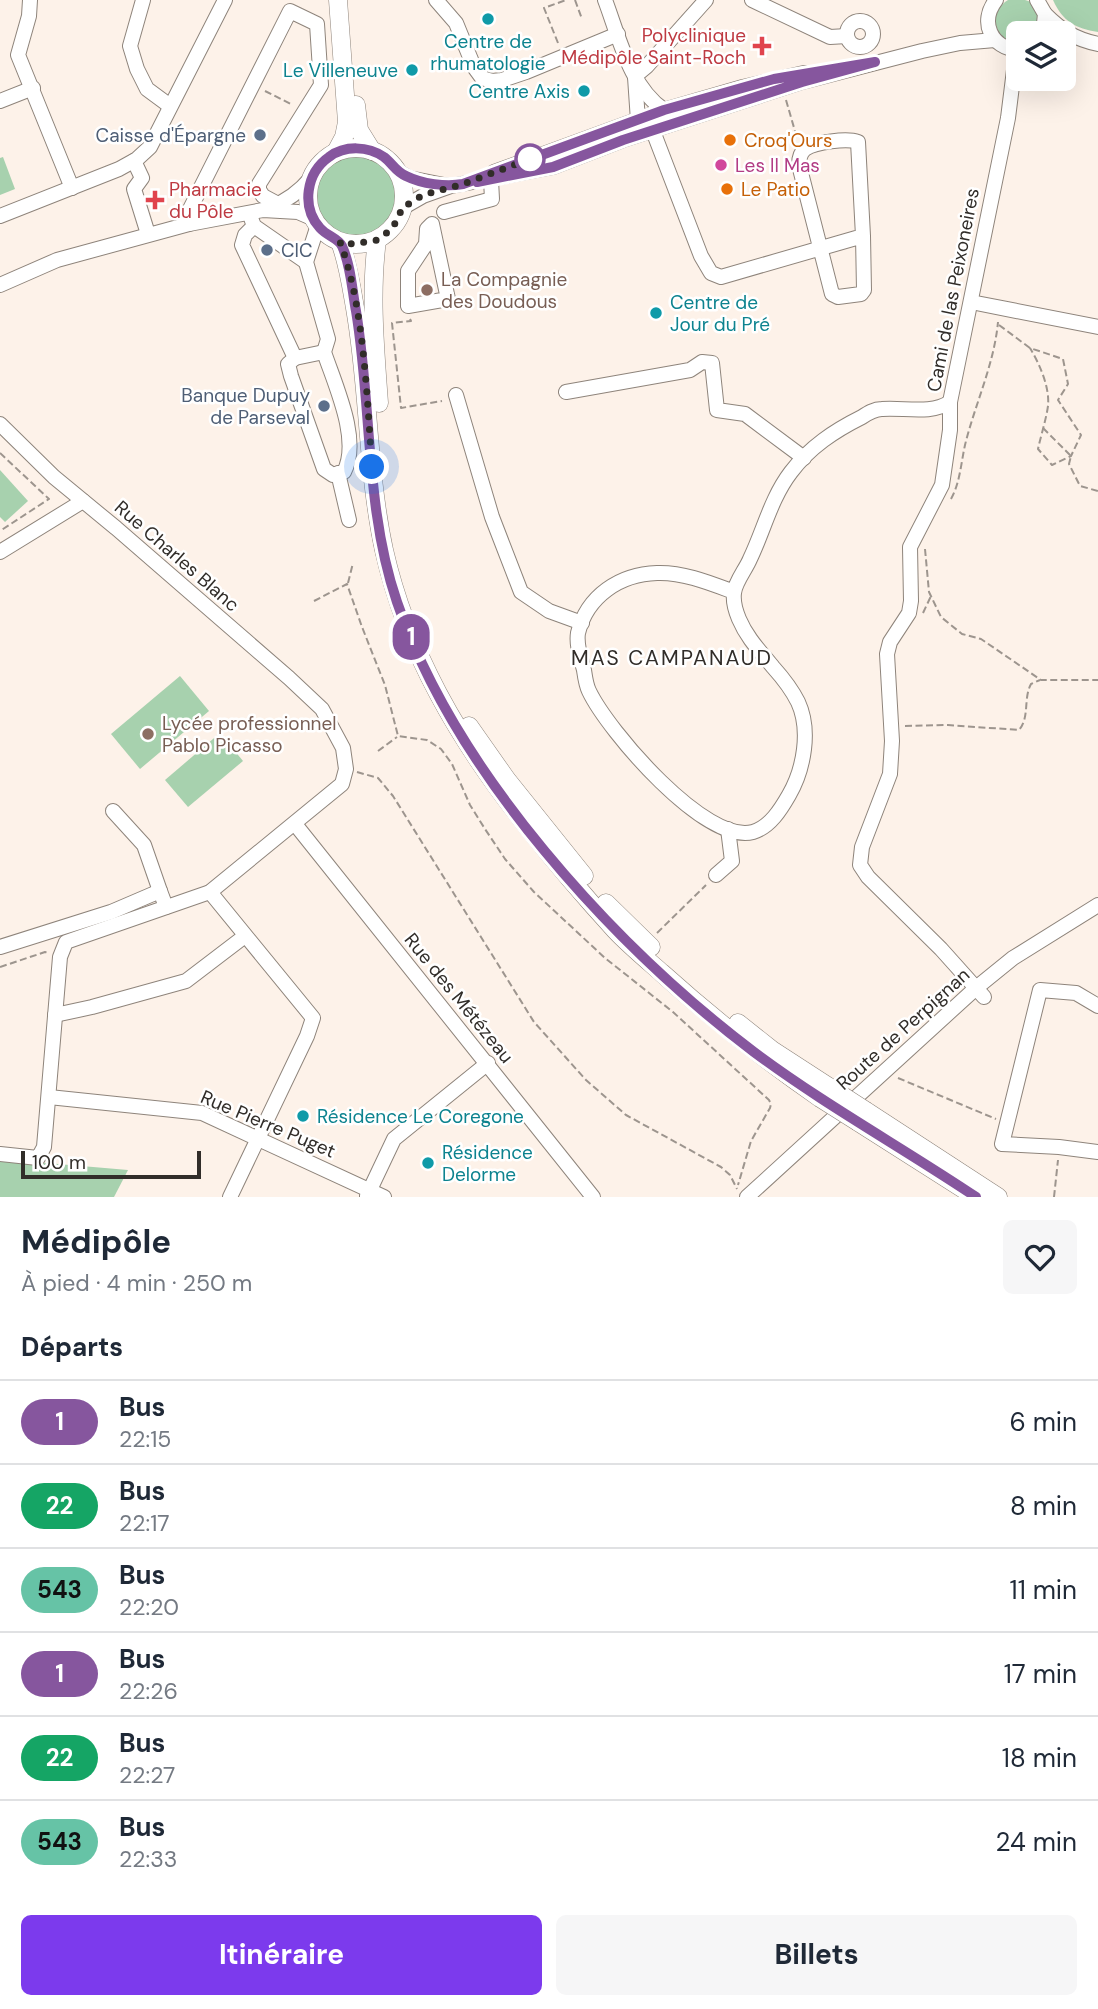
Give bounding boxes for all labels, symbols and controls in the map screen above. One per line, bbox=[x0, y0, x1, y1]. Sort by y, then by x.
marker: Centre de rhumatologie bbox=[480, 11, 496, 27]
map controls bbox=[1006, 21, 1076, 91]
button: layers bbox=[1006, 21, 1076, 91]
place label: Polyclinique Médipôle Saint-Roch bbox=[561, 23, 746, 70]
place label: Centre de rhumatologie bbox=[430, 29, 546, 76]
marker: Polyclinique Médipôle Saint-Roch bbox=[752, 36, 772, 56]
place label: Le Villeneuve bbox=[283, 58, 398, 83]
marker: Le Villeneuve bbox=[404, 62, 420, 78]
place label: Centre Axis bbox=[469, 79, 570, 104]
marker: Centre Axis bbox=[576, 83, 592, 99]
place label: Caisse d'Épargne bbox=[96, 123, 246, 148]
marker: Caisse d'Épargne bbox=[252, 127, 268, 143]
place label: Croq'Ours bbox=[744, 128, 833, 153]
marker: Croq'Ours bbox=[722, 132, 738, 148]
unlabelled marker bbox=[515, 144, 545, 174]
place label: Les II Mas bbox=[735, 153, 820, 178]
marker: Les II Mas bbox=[713, 157, 729, 173]
place label: Pharmacie du Pôle bbox=[169, 177, 262, 224]
place label: Le Patio bbox=[741, 177, 810, 202]
marker: Le Patio bbox=[719, 181, 735, 197]
street label: Cami de las Peixoneires bbox=[921, 186, 985, 394]
marker: Pharmacie du Pôle bbox=[147, 192, 163, 208]
place label: CIC bbox=[281, 238, 313, 263]
marker: CIC bbox=[259, 242, 275, 258]
place label: La Compagnie des Doudous bbox=[441, 267, 567, 314]
marker: La Compagnie des Doudous bbox=[419, 282, 435, 298]
place label: Centre de Jour du Pré bbox=[670, 290, 770, 337]
marker: Centre de Jour du Pré bbox=[648, 305, 664, 321]
place label: Banque Dupuy de Parseval bbox=[181, 383, 310, 430]
marker: Banque Dupuy de Parseval bbox=[316, 398, 332, 414]
your location bbox=[354, 449, 389, 484]
street label: Rue Charles Blanc bbox=[109, 495, 245, 617]
line badge: 1 bbox=[388, 614, 434, 660]
text: 1 bbox=[407, 621, 415, 652]
district label: MAS CAMPANAUD bbox=[571, 644, 773, 672]
place label: Lycée professionnel Pablo Picasso bbox=[162, 711, 336, 758]
marker: Lycée professionnel Pablo Picasso bbox=[140, 726, 156, 742]
street label: Rue des Métézeau bbox=[399, 928, 519, 1068]
street label: Route de Perpignan bbox=[831, 962, 975, 1096]
street label: Rue Pierre Puget bbox=[197, 1084, 339, 1164]
place label: Résidence Le Coregone bbox=[317, 1104, 524, 1129]
marker: Résidence Le Coregone bbox=[295, 1108, 311, 1124]
place label: Résidence Delorme bbox=[442, 1140, 533, 1187]
scale bar bbox=[21, 1148, 201, 1180]
text: 100 m bbox=[32, 1150, 86, 1175]
marker: Résidence Delorme bbox=[420, 1155, 436, 1171]
text: Médipôle bbox=[21, 1220, 171, 1263]
button: heart bbox=[1003, 1220, 1077, 1294]
text: À pied · 4 min · 250 m bbox=[21, 1268, 252, 1298]
text: Départs bbox=[21, 1330, 123, 1364]
text: Bus bbox=[119, 1390, 165, 1424]
text: 6 min bbox=[1009, 1405, 1077, 1439]
text: 1 bbox=[55, 1406, 64, 1437]
text: 22:15 bbox=[119, 1424, 171, 1454]
text: Bus bbox=[119, 1474, 165, 1508]
text: 8 min bbox=[1010, 1489, 1077, 1523]
text: 22 bbox=[46, 1490, 73, 1521]
text: 22:17 bbox=[119, 1508, 170, 1538]
text: Bus bbox=[119, 1558, 165, 1592]
text: 11 min bbox=[1010, 1573, 1077, 1607]
text: 543 bbox=[37, 1574, 82, 1605]
text: 22:20 bbox=[119, 1592, 179, 1622]
text: Bus bbox=[119, 1642, 165, 1676]
text: 17 min bbox=[1004, 1657, 1077, 1691]
text: 1 bbox=[55, 1658, 64, 1689]
text: 22:26 bbox=[119, 1676, 178, 1706]
text: Bus bbox=[119, 1726, 165, 1760]
text: 18 min bbox=[1002, 1741, 1077, 1775]
text: 22 bbox=[46, 1742, 73, 1773]
text: 22:27 bbox=[119, 1760, 175, 1790]
text: Bus bbox=[119, 1810, 165, 1844]
text: 24 min bbox=[995, 1825, 1077, 1859]
text: 543 bbox=[37, 1826, 82, 1857]
text: 22:33 bbox=[119, 1844, 177, 1874]
button: Itinéraire bbox=[21, 1915, 542, 1995]
button: Billets bbox=[556, 1915, 1077, 1995]

